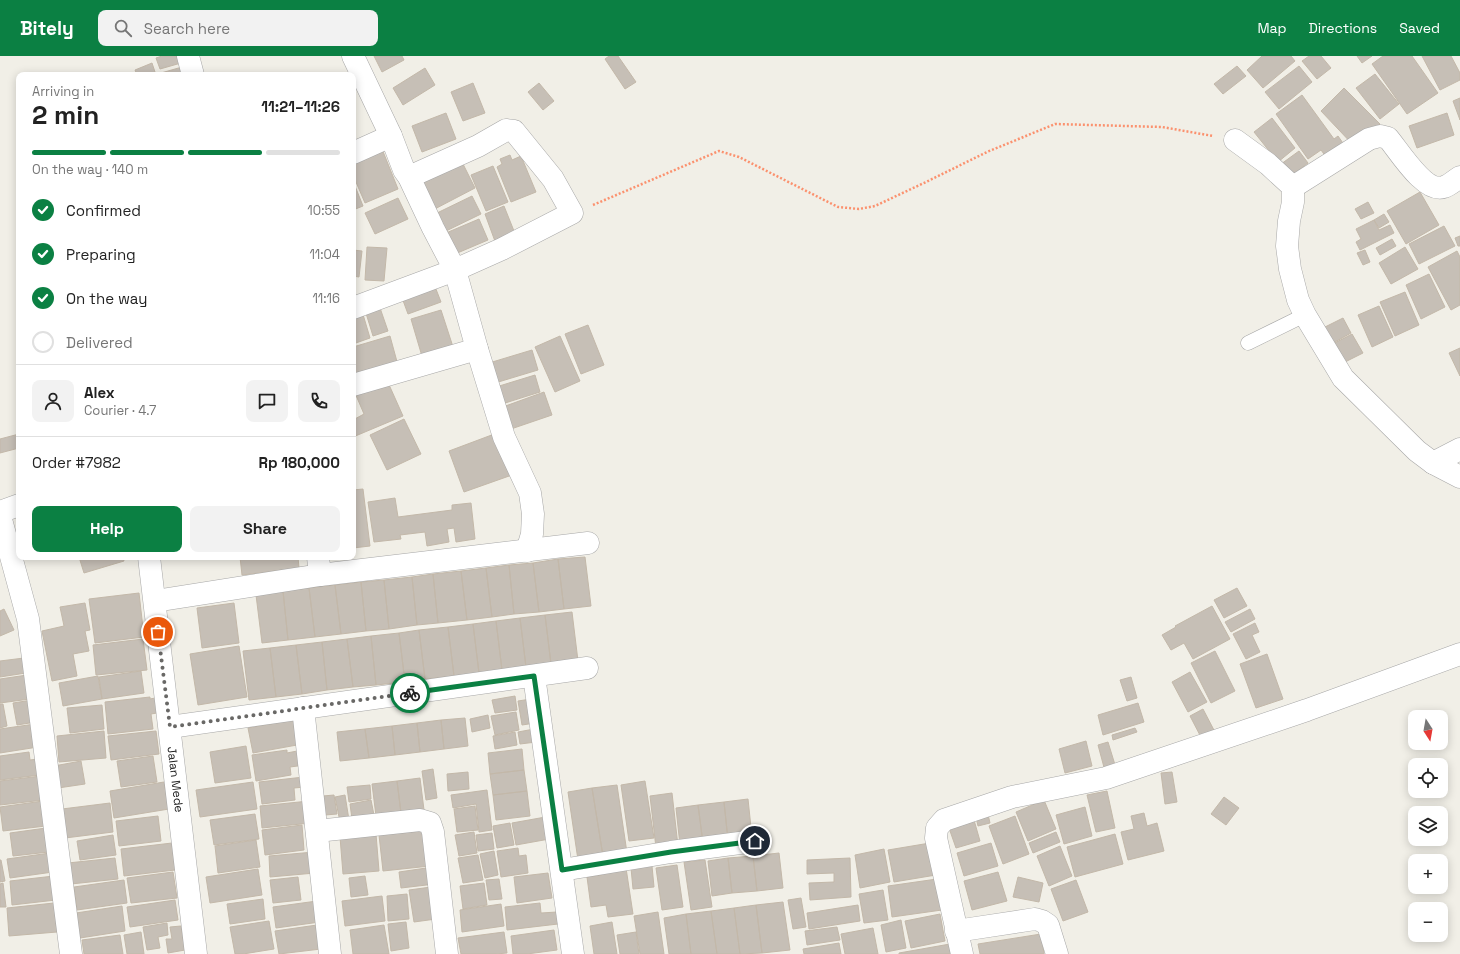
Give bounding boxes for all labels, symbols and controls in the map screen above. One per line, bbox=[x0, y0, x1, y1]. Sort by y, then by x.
search box bbox=[98, 10, 378, 46]
text: Bitely bbox=[20, 16, 74, 41]
icon: search bbox=[112, 17, 134, 39]
text: Search here bbox=[144, 19, 230, 38]
text: Map bbox=[1257, 19, 1287, 37]
text: Directions bbox=[1309, 19, 1377, 37]
text: Saved bbox=[1399, 19, 1440, 37]
text: Arriving in bbox=[32, 83, 94, 100]
text: 11:21–11:26 bbox=[261, 97, 340, 116]
text: 2 min bbox=[32, 98, 99, 132]
text: On the way · 140 m bbox=[32, 161, 148, 178]
icon: check bbox=[32, 199, 54, 221]
text: Confirmed bbox=[66, 201, 141, 220]
text: 10:55 bbox=[307, 202, 340, 219]
icon: check bbox=[32, 243, 54, 265]
text: Preparing bbox=[66, 245, 136, 264]
text: 11:04 bbox=[309, 246, 340, 263]
icon: check bbox=[32, 287, 54, 309]
text: On the way bbox=[66, 289, 147, 308]
text: 11:16 bbox=[312, 290, 340, 307]
text: Delivered bbox=[66, 333, 133, 352]
button: person bbox=[32, 380, 74, 422]
button: chat bbox=[246, 380, 288, 422]
button: phone bbox=[298, 380, 340, 422]
text: Alex bbox=[84, 383, 115, 402]
text: Courier · 4.7 bbox=[84, 402, 156, 419]
text: Order #7982 bbox=[32, 453, 121, 472]
text: Rp 180,000 bbox=[258, 453, 340, 472]
button: Help bbox=[32, 506, 182, 552]
button: Share bbox=[190, 506, 340, 552]
pin bbox=[141, 615, 175, 649]
icon: bag bbox=[147, 621, 169, 643]
courier bbox=[390, 673, 430, 713]
icon: bike bbox=[399, 682, 421, 704]
north arrow bbox=[1408, 710, 1448, 750]
map controls bbox=[1408, 710, 1448, 942]
street label: Jalan Mede bbox=[163, 746, 187, 813]
button: locate bbox=[1408, 758, 1448, 798]
button: layers bbox=[1408, 806, 1448, 846]
pin bbox=[738, 824, 772, 858]
icon: home bbox=[744, 830, 766, 852]
button: + bbox=[1408, 854, 1448, 894]
button: − bbox=[1408, 902, 1448, 942]

